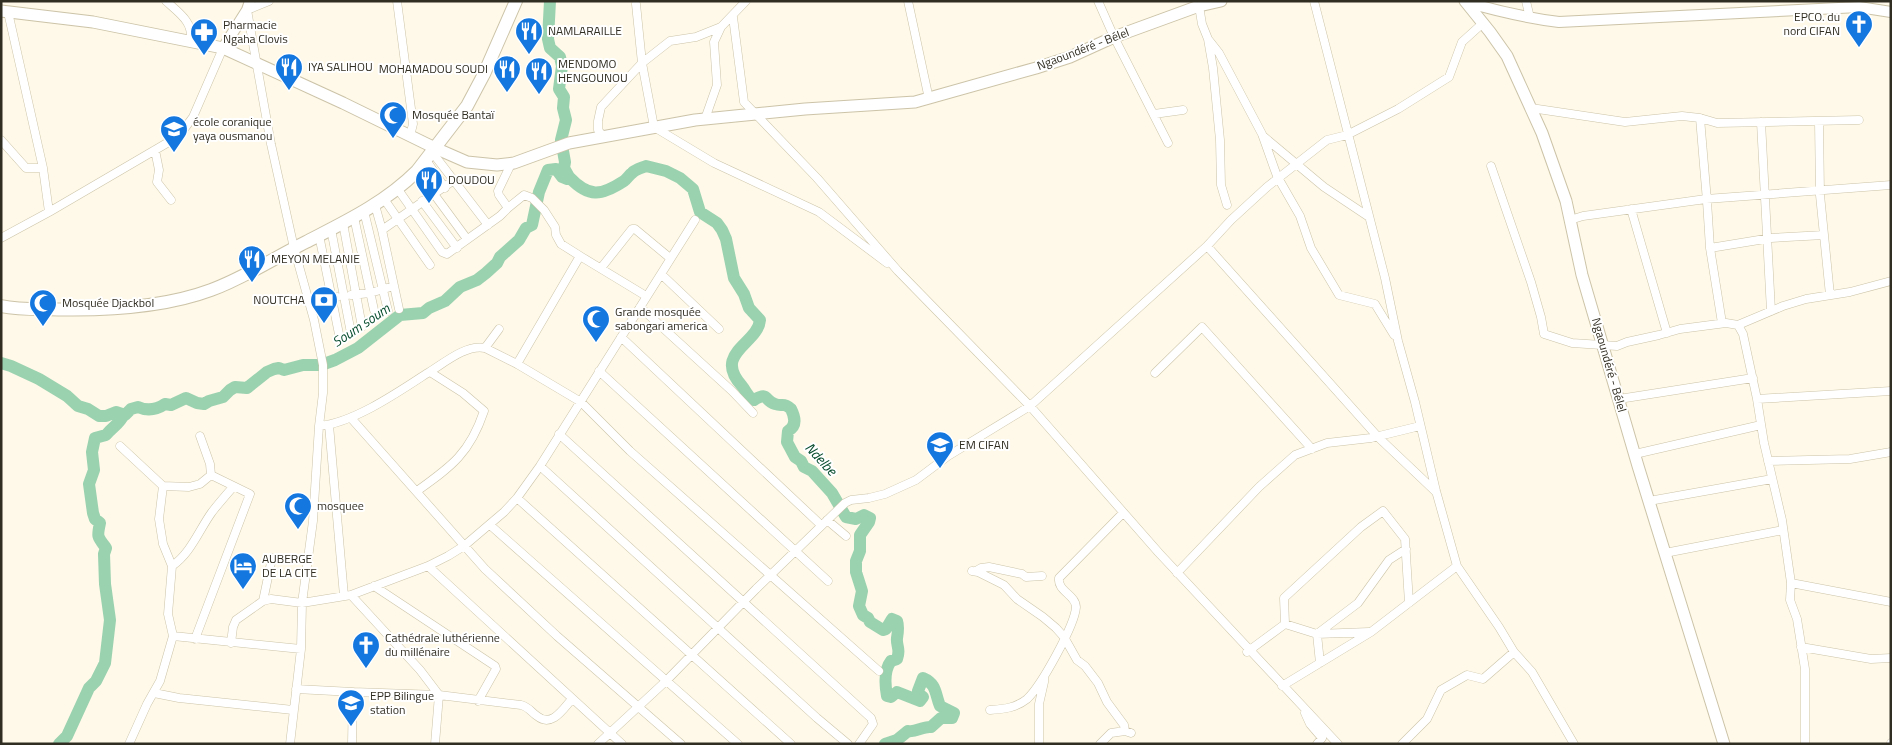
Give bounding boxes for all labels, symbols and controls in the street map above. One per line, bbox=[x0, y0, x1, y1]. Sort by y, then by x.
place label: EPCO. du nord CIFAN bbox=[1784, 7, 1840, 40]
church icon: EPCO. du nord CIFAN bbox=[1844, 9, 1874, 48]
place label: Pharmacie Ngaha Clovis bbox=[223, 15, 288, 48]
restaurant icon: NAMLARAILLE bbox=[514, 16, 544, 55]
pharmacy icon: Pharmacie Ngaha Clovis bbox=[189, 17, 219, 56]
place label: NAMLARAILLE bbox=[548, 21, 622, 40]
street label: Ngaoundéré - Bélel bbox=[1034, 22, 1132, 75]
restaurant icon: IYA SALIHOU bbox=[274, 52, 304, 91]
restaurant icon: MOHAMADOU SOUDI bbox=[492, 54, 522, 93]
place label: MENDOMO HENGOUNOU bbox=[558, 54, 628, 87]
restaurant icon: MENDOMO HENGOUNOU bbox=[524, 56, 554, 95]
place label: IYA SALIHOU bbox=[308, 57, 373, 76]
place label: MOHAMADOU SOUDI bbox=[379, 59, 488, 78]
mosque icon: Mosquée Bantaï bbox=[378, 100, 408, 139]
place label: Mosquée Bantaï bbox=[412, 105, 494, 124]
place label: école coranique yaya ousmanou bbox=[193, 112, 272, 145]
school or university icon: école coranique yaya ousmanou bbox=[159, 114, 189, 153]
restaurant icon: DOUDOU bbox=[414, 165, 444, 204]
place label: DOUDOU bbox=[448, 170, 495, 189]
restaurant icon: MEYON MELANIE bbox=[237, 244, 267, 283]
place label: MEYON MELANIE bbox=[271, 249, 360, 268]
bank icon: NOUTCHA bbox=[309, 285, 339, 324]
mosque icon: Mosquée Djackbol bbox=[28, 288, 58, 327]
place label: NOUTCHA bbox=[253, 290, 305, 309]
place label: Mosquée Djackbol bbox=[62, 293, 154, 312]
water label: Soum soum bbox=[328, 297, 395, 352]
place label: Grande mosquée sabongari america bbox=[615, 302, 707, 335]
mosque icon: Grande mosquée sabongari america bbox=[581, 304, 611, 343]
street label: Ngaoundéré - Bélel bbox=[1587, 315, 1632, 414]
school or university icon: EM CIFAN bbox=[925, 430, 955, 469]
place label: EM CIFAN bbox=[959, 435, 1009, 454]
water label: Ndelbe bbox=[800, 437, 843, 481]
mosque icon: mosquee bbox=[283, 491, 313, 530]
place label: mosquee bbox=[317, 496, 364, 515]
place label: AUBERGE DE LA CITE bbox=[262, 549, 317, 582]
hotel icon: AUBERGE DE LA CITE bbox=[228, 551, 258, 590]
place label: Cathédrale luthérienne du millénaire bbox=[385, 628, 500, 661]
church icon: Cathédrale luthérienne du millénaire bbox=[351, 630, 381, 669]
place label: EPP Bilingue station bbox=[370, 686, 434, 719]
school or university icon: EPP Bilingue station bbox=[336, 688, 366, 727]

